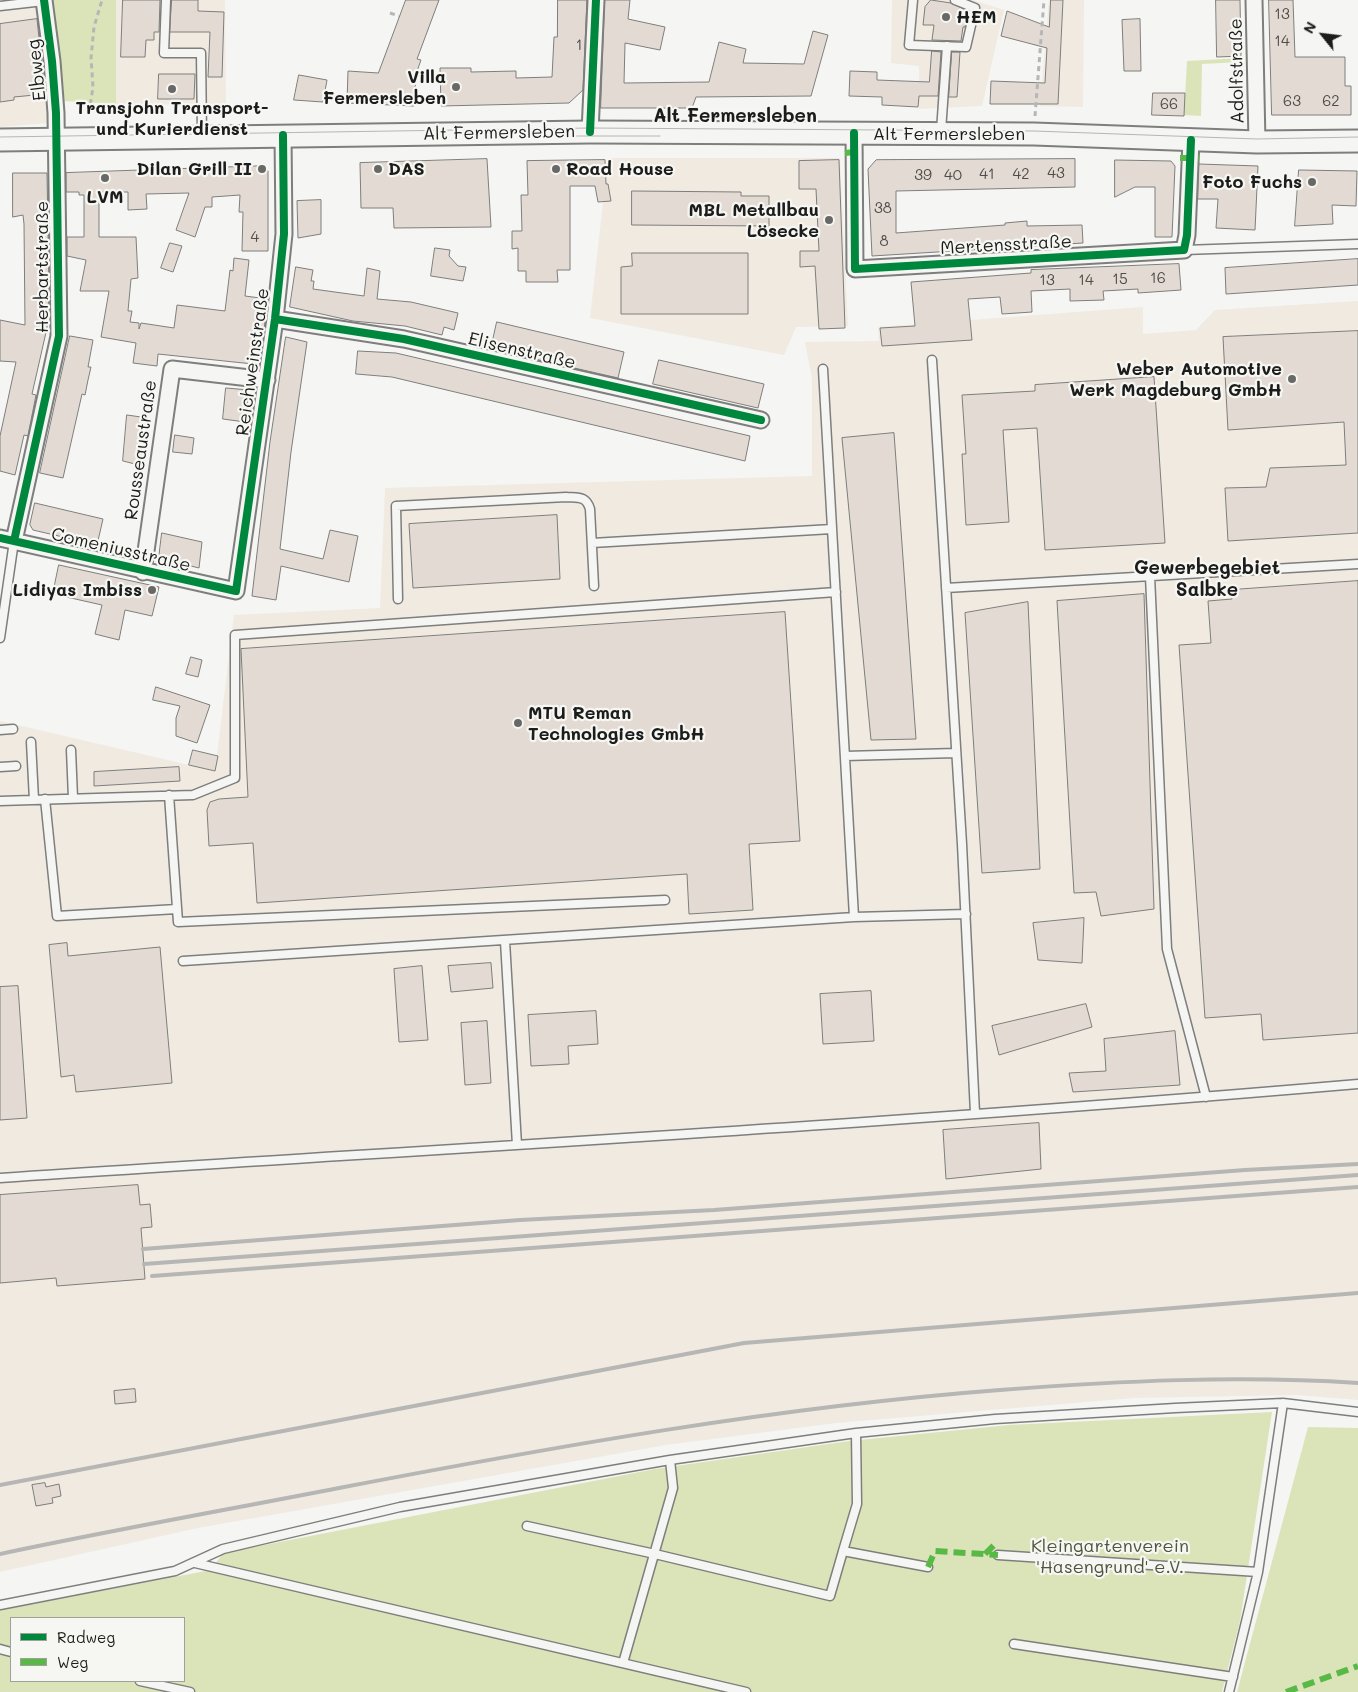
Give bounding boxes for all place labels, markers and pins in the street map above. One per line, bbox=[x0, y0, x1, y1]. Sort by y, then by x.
place label: HEM bbox=[956, 6, 997, 28]
marker: HEM bbox=[940, 11, 952, 23]
place label: Villa Fermersleben bbox=[323, 66, 446, 108]
marker: Villa Fermersleben bbox=[450, 81, 462, 93]
marker: Transjohn Transport- und Kurierdienst bbox=[166, 83, 178, 95]
place label: Transjohn Transport- und Kurierdienst bbox=[75, 97, 269, 140]
place label: Dilan Grill II bbox=[136, 158, 252, 180]
place label: DAS bbox=[388, 158, 425, 180]
place label: Road House bbox=[566, 158, 674, 180]
marker: Dilan Grill II bbox=[256, 163, 268, 175]
marker: DAS bbox=[372, 163, 384, 175]
marker: Road House bbox=[550, 163, 562, 175]
place label: Foto Fuchs bbox=[1202, 171, 1302, 193]
marker: LVM bbox=[99, 172, 111, 184]
marker: Foto Fuchs bbox=[1306, 176, 1318, 188]
place label: LVM bbox=[87, 186, 123, 208]
place label: MBL Metallbau Lösecke bbox=[689, 199, 819, 242]
marker: MBL Metallbau Lösecke bbox=[823, 214, 835, 226]
place label: Weber Automotive Werk Magdeburg GmbH bbox=[1069, 358, 1282, 400]
marker: Weber Automotive Werk Magdeburg GmbH bbox=[1286, 373, 1298, 385]
place label: Lidiyas Imbiss bbox=[12, 579, 142, 601]
marker: Lidiyas Imbiss bbox=[146, 584, 158, 596]
place label: MTU Reman Technologies GmbH bbox=[528, 702, 705, 744]
marker: MTU Reman Technologies GmbH bbox=[512, 717, 524, 729]

